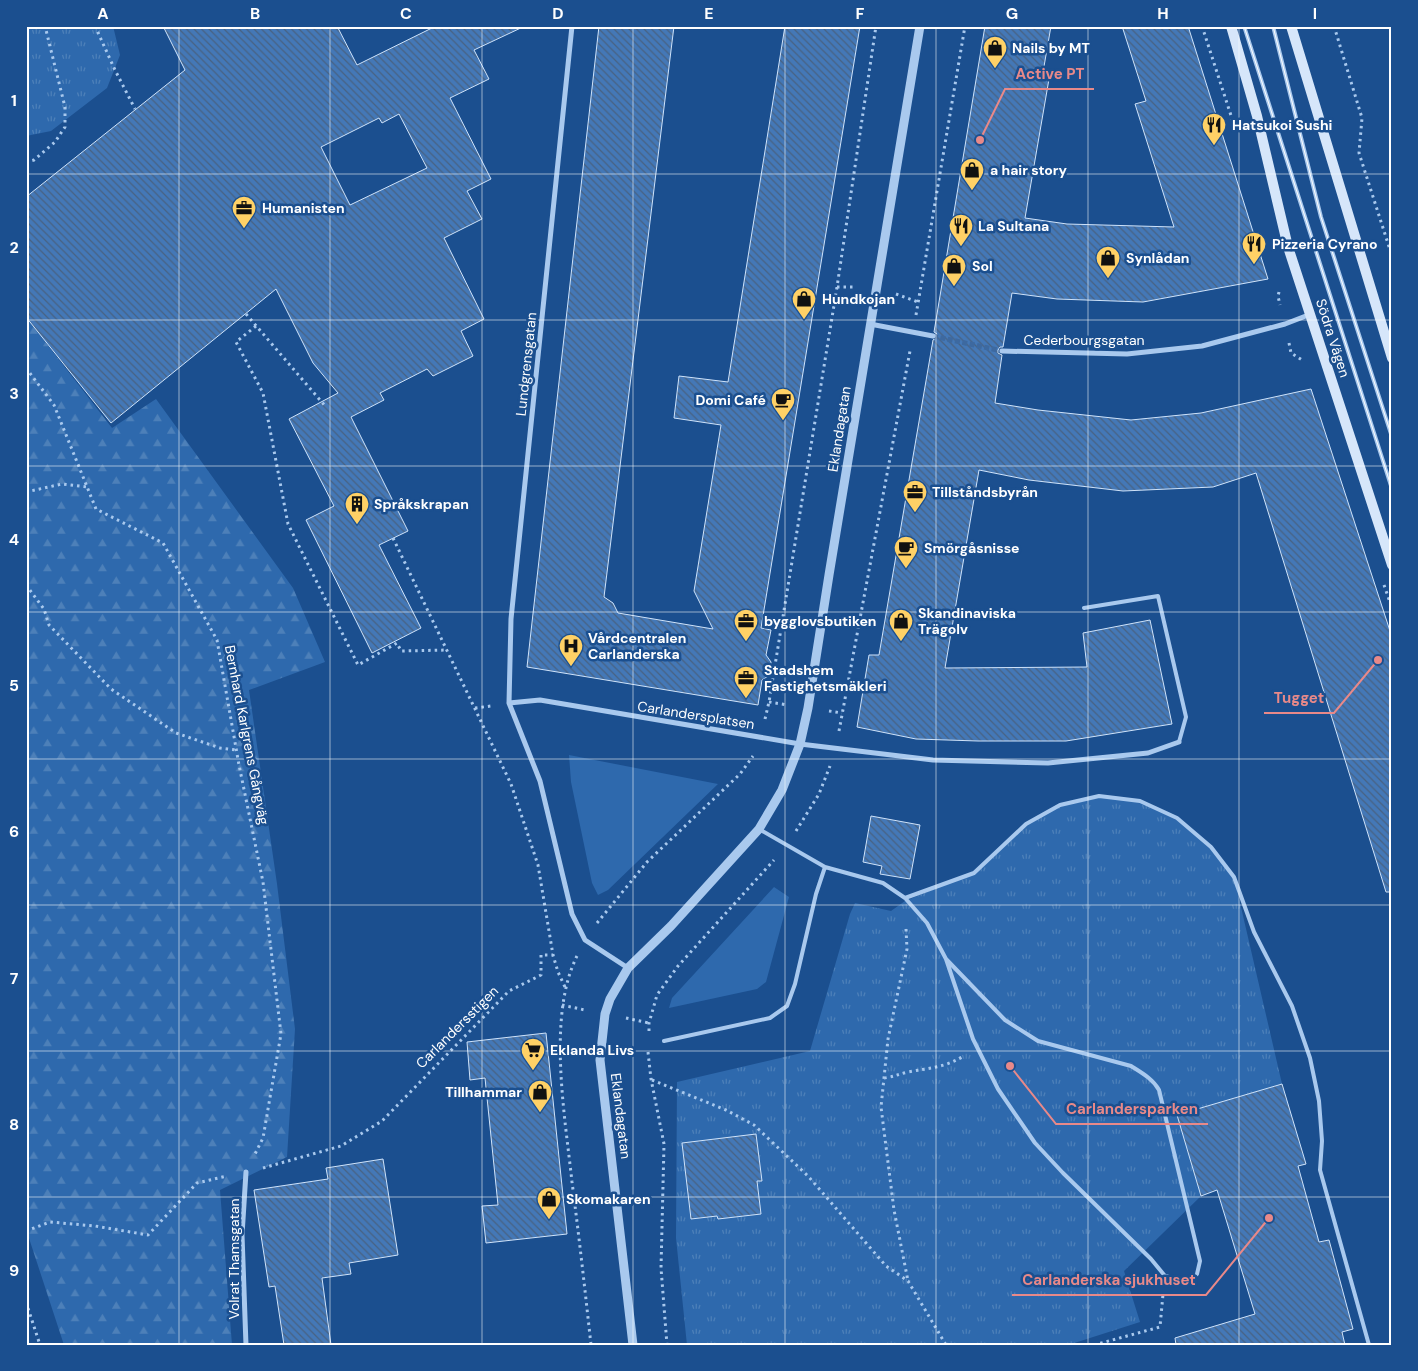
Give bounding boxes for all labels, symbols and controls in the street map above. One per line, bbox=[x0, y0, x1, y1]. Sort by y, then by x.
text: A bbox=[97, 3, 109, 24]
text: B bbox=[250, 3, 260, 24]
text: C bbox=[400, 3, 412, 24]
text: D bbox=[552, 3, 564, 24]
text: E bbox=[704, 3, 714, 24]
text: F bbox=[856, 3, 865, 24]
text: G bbox=[1006, 3, 1018, 24]
text: H bbox=[1157, 3, 1169, 24]
text: I bbox=[1313, 3, 1317, 24]
shop icon: Nails by MT bbox=[982, 35, 1008, 69]
place label: Nails by MT bbox=[1012, 39, 1090, 57]
callout: Active PT bbox=[1005, 59, 1094, 89]
text: Active PT bbox=[1016, 64, 1084, 84]
text: 1 bbox=[11, 90, 17, 111]
restaurant icon: Hatsukoi Sushi bbox=[1201, 112, 1227, 146]
place label: Hatsukoi Sushi bbox=[1232, 116, 1333, 134]
shop icon: a hair story bbox=[959, 157, 985, 191]
place label: a hair story bbox=[990, 161, 1068, 179]
office icon: Humanisten bbox=[231, 195, 257, 229]
place label: Humanisten bbox=[262, 199, 345, 217]
restaurant icon: La Sultana bbox=[948, 213, 974, 247]
place label: La Sultana bbox=[978, 217, 1049, 235]
restaurant icon: Pizzeria Cyrano bbox=[1241, 231, 1267, 265]
place label: Pizzeria Cyrano bbox=[1272, 235, 1378, 253]
text: 2 bbox=[9, 237, 19, 258]
shop icon: Synlådan bbox=[1095, 245, 1121, 279]
place label: Synlådan bbox=[1126, 249, 1190, 267]
shop icon: Sol bbox=[941, 253, 967, 287]
place label: Sol bbox=[972, 257, 993, 275]
shop icon: Hundkojan bbox=[791, 286, 817, 320]
place label: Hundkojan bbox=[822, 290, 895, 308]
street label: Södra Vägen bbox=[1312, 296, 1354, 380]
street label: Lundgrensgatan bbox=[512, 311, 540, 417]
street label: Cederbourgsgatan bbox=[1023, 331, 1145, 349]
text: 3 bbox=[9, 383, 19, 404]
street label: Eklandagatan bbox=[823, 385, 855, 473]
cafe icon: Domi Café bbox=[770, 387, 796, 421]
place label: Domi Café bbox=[695, 391, 766, 409]
office icon: Tillståndsbyrån bbox=[902, 479, 928, 513]
place label: Tillståndsbyrån bbox=[932, 483, 1038, 501]
building icon: Språkskrapan bbox=[344, 491, 370, 525]
place label: Språkskrapan bbox=[374, 495, 469, 513]
text: 4 bbox=[9, 529, 19, 550]
cafe icon: Smörgåsnisse bbox=[893, 535, 919, 569]
place label: Smörgåsnisse bbox=[924, 539, 1020, 557]
place label: Skandinaviska Trägolv bbox=[918, 604, 1016, 638]
office icon: bygglovsbutiken bbox=[733, 608, 759, 642]
shop icon: Skandinaviska Trägolv bbox=[888, 608, 914, 642]
place label: bygglovsbutiken bbox=[764, 612, 877, 630]
place label: Vårdcentralen Carlanderska bbox=[588, 629, 686, 663]
hospital icon: Vårdcentralen Carlanderska bbox=[558, 633, 584, 667]
street label: Bernhard Karlgrens Gångväg bbox=[221, 644, 273, 826]
place label: Stadshem Fastighetsmäkleri bbox=[764, 661, 887, 695]
office icon: Stadshem Fastighetsmäkleri bbox=[733, 665, 759, 699]
text: 5 bbox=[9, 675, 19, 696]
callout: Tugget bbox=[1264, 683, 1334, 713]
text: Tugget bbox=[1274, 688, 1324, 708]
street label: Carlandersplatsen bbox=[636, 697, 756, 733]
text: 6 bbox=[9, 821, 19, 842]
text: 7 bbox=[10, 968, 19, 989]
street label: Carlandersstigen bbox=[412, 982, 502, 1072]
supermarket icon: Eklanda Livs bbox=[520, 1037, 546, 1071]
place label: Eklanda Livs bbox=[550, 1041, 634, 1059]
street label: Eklandagatan bbox=[607, 1072, 635, 1160]
shop icon: Tillhammar bbox=[527, 1079, 553, 1113]
place label: Tillhammar bbox=[445, 1083, 522, 1101]
callout: Carlandersparken bbox=[1056, 1094, 1208, 1124]
text: Carlandersparken bbox=[1066, 1099, 1198, 1119]
text: 8 bbox=[9, 1114, 19, 1135]
shop icon: Skomakaren bbox=[536, 1186, 562, 1220]
place label: Skomakaren bbox=[566, 1190, 651, 1208]
street label: Volrat Thamsgatan bbox=[225, 1198, 243, 1320]
text: 9 bbox=[9, 1260, 19, 1281]
callout: Carlanderska sjukhuset bbox=[1012, 1265, 1206, 1295]
text: Carlanderska sjukhuset bbox=[1022, 1270, 1196, 1290]

